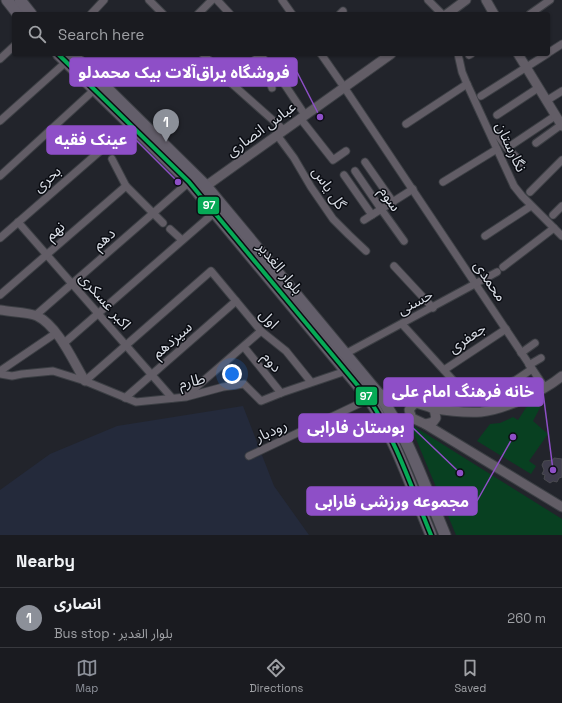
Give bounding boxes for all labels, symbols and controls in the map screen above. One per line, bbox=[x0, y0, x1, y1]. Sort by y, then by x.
search box bbox=[12, 12, 550, 56]
icon: search bbox=[26, 23, 48, 45]
text: Search here bbox=[58, 25, 144, 44]
callout: فروشگاه یراق‌آلات بیک محمدلو bbox=[70, 58, 297, 86]
text: فروشگاه یراق‌آلات بیک محمدلو bbox=[78, 62, 290, 83]
street label: عباس انصاری bbox=[222, 96, 300, 160]
pin: 1 bbox=[153, 109, 179, 142]
street label: نگارستان bbox=[492, 119, 531, 175]
callout: عینک فقیه bbox=[47, 126, 136, 154]
text: عینک فقیه bbox=[55, 129, 128, 150]
street label: بحری bbox=[29, 161, 65, 196]
street label: گل یاس bbox=[308, 163, 351, 214]
street label: سوم bbox=[374, 183, 406, 216]
line badge: 97 bbox=[197, 196, 220, 215]
text: 97 bbox=[203, 198, 215, 212]
street label: نهم bbox=[41, 217, 70, 246]
street label: دهم bbox=[88, 224, 120, 255]
street label: بلوار الغدیر bbox=[253, 237, 307, 298]
street label: محمدی bbox=[470, 257, 511, 305]
street label: اکبر عسکری bbox=[75, 268, 135, 333]
street label: حسنی bbox=[394, 284, 436, 319]
street label: اول bbox=[255, 305, 283, 333]
street label: سیزدهم bbox=[148, 317, 197, 364]
street label: جعفری bbox=[444, 318, 489, 357]
street label: دوم bbox=[257, 347, 286, 377]
your location bbox=[222, 364, 242, 384]
street label: طارم bbox=[177, 368, 207, 395]
callout: خانه فرهنگ امام علی bbox=[384, 378, 543, 406]
text: خانه فرهنگ امام علی bbox=[392, 381, 534, 403]
line badge: 97 bbox=[355, 386, 378, 406]
text: 97 bbox=[360, 389, 372, 403]
callout: بوستان فارابی bbox=[299, 414, 413, 442]
street label: رودبار bbox=[251, 415, 290, 447]
text: بوستان فارابی bbox=[307, 417, 405, 438]
callout: مجموعه ورزشی فارابی bbox=[307, 487, 477, 515]
text: مجموعه ورزشی فارابی bbox=[315, 491, 469, 512]
text: Nearby bbox=[16, 550, 75, 572]
text: انصاری bbox=[54, 594, 101, 613]
text: 1 bbox=[26, 610, 32, 627]
text: 260 m bbox=[507, 610, 546, 627]
text: Bus stop · بلوار الغدیر bbox=[54, 625, 173, 642]
tab: Map bbox=[76, 657, 98, 695]
tab: Directions bbox=[249, 657, 303, 695]
tab: Saved bbox=[454, 657, 486, 695]

